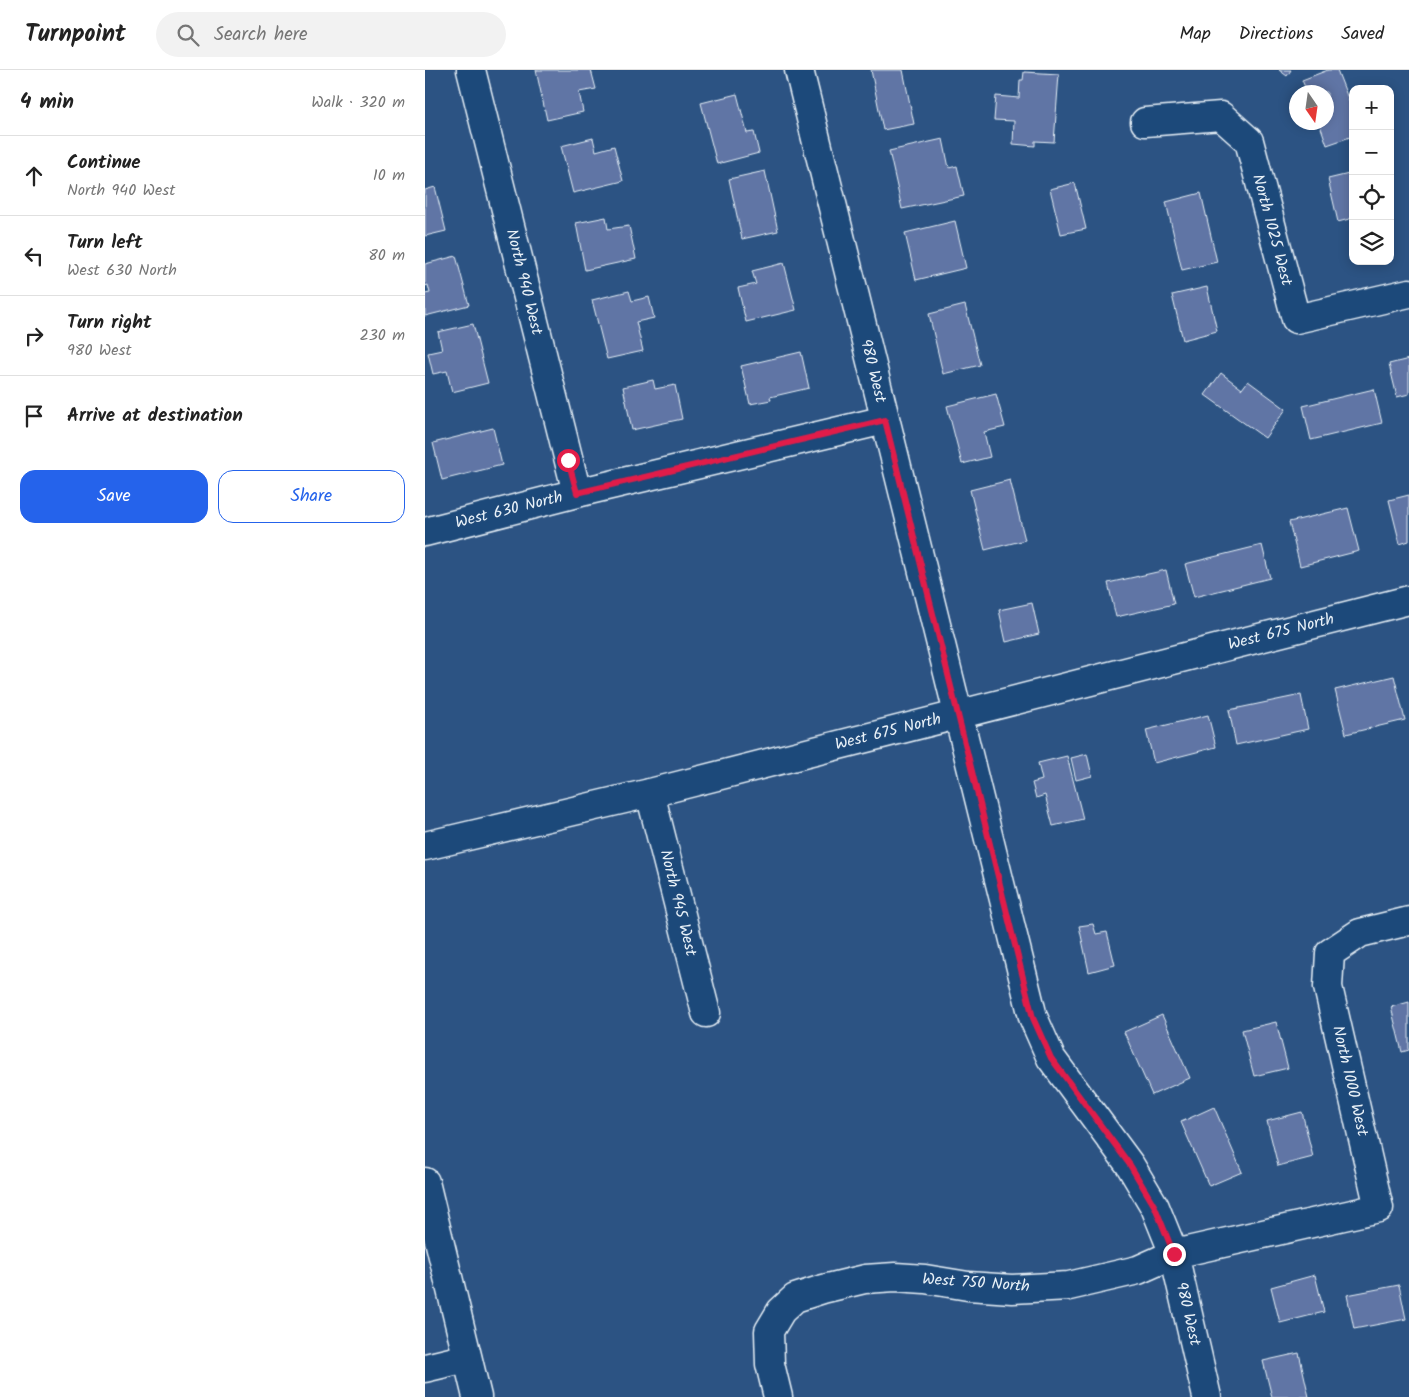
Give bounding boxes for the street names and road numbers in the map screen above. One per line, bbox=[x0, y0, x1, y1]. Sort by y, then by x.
street label: North 1025 West bbox=[1245, 171, 1299, 289]
street label: North 940 West bbox=[499, 226, 549, 338]
street label: 980 West bbox=[853, 337, 893, 406]
street label: West 630 North bbox=[453, 485, 565, 535]
street label: West 675 North bbox=[1225, 607, 1337, 657]
street label: West 675 North bbox=[832, 707, 944, 757]
street label: North 945 West bbox=[653, 847, 703, 960]
street label: North 1000 West bbox=[1325, 1023, 1375, 1140]
street label: West 750 North bbox=[921, 1267, 1031, 1299]
street label: 980 West bbox=[1169, 1280, 1208, 1349]

